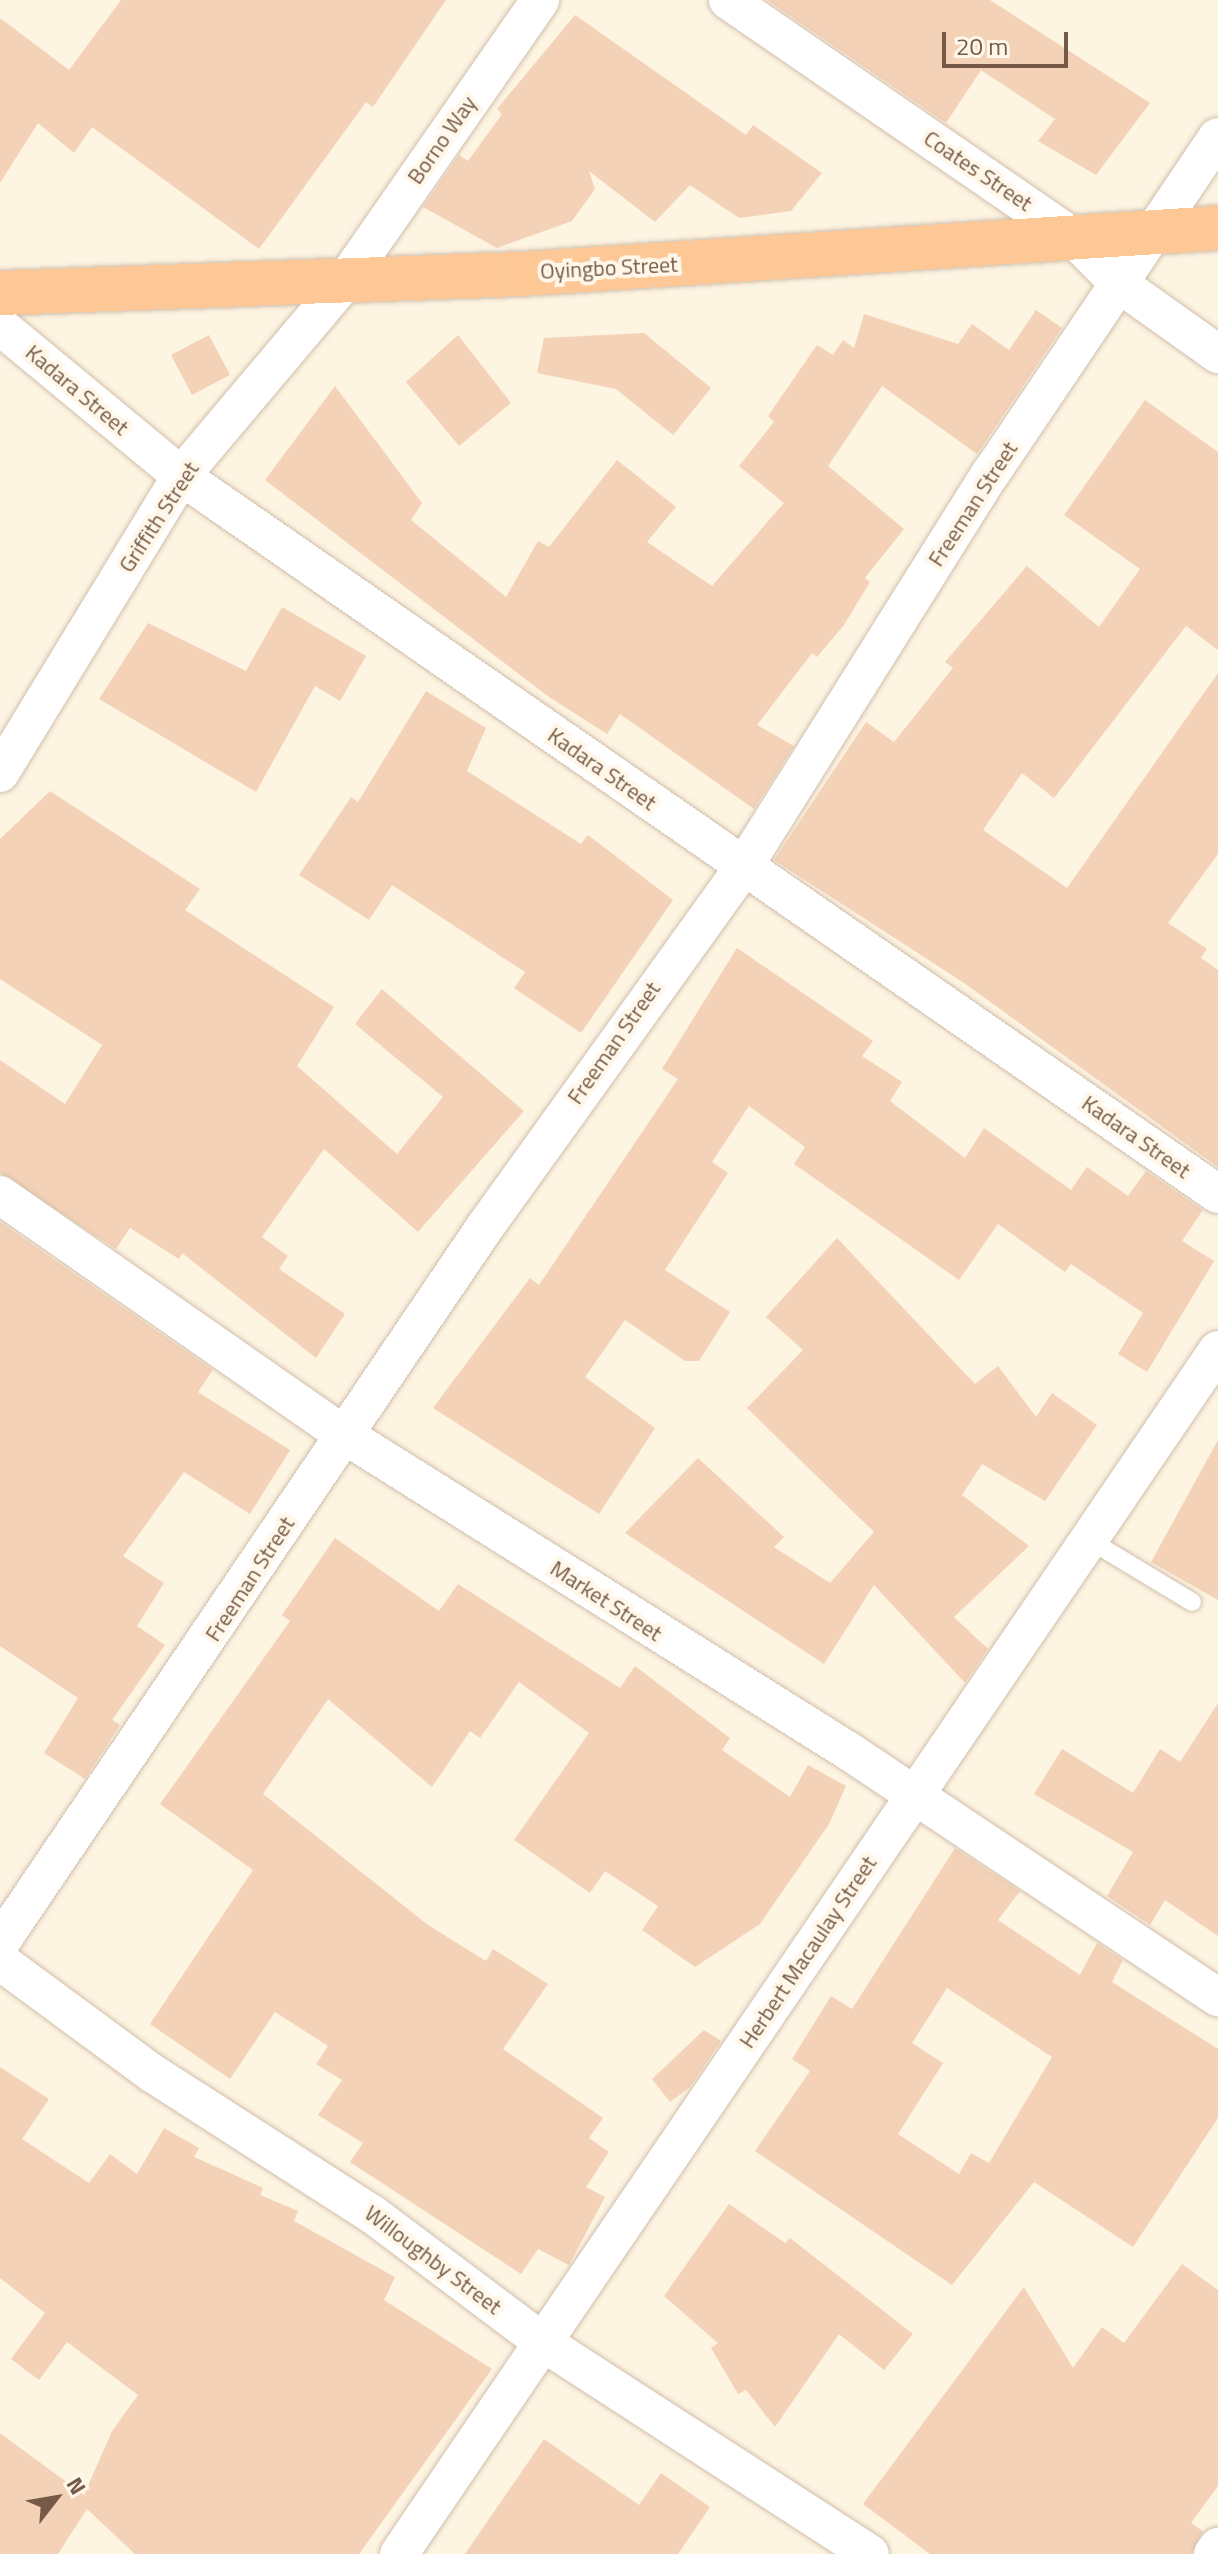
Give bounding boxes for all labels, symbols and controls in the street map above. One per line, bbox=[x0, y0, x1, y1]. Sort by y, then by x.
scale bar bbox=[946, 16, 1072, 66]
text: 20 m bbox=[956, 28, 1008, 64]
street label: Borno Way bbox=[402, 91, 482, 189]
street label: Coates Street bbox=[919, 125, 1037, 217]
street label: Oyingbo Street bbox=[539, 251, 679, 285]
street label: Kadara Street bbox=[20, 339, 134, 441]
street label: Freeman Street bbox=[923, 437, 1023, 571]
street label: Griffith Street bbox=[113, 457, 205, 577]
street label: Kadara Street bbox=[543, 722, 661, 816]
street label: Freeman Street bbox=[562, 977, 666, 1109]
street label: Kadara Street bbox=[1077, 1090, 1195, 1184]
street label: Freeman Street bbox=[200, 1512, 300, 1646]
street label: Market Street bbox=[545, 1555, 667, 1647]
street label: Herbert Macaulay Street bbox=[734, 1851, 882, 2053]
street label: Willoughby Street bbox=[359, 2200, 507, 2320]
north arrow bbox=[16, 2458, 96, 2538]
text: N bbox=[58, 2470, 95, 2501]

